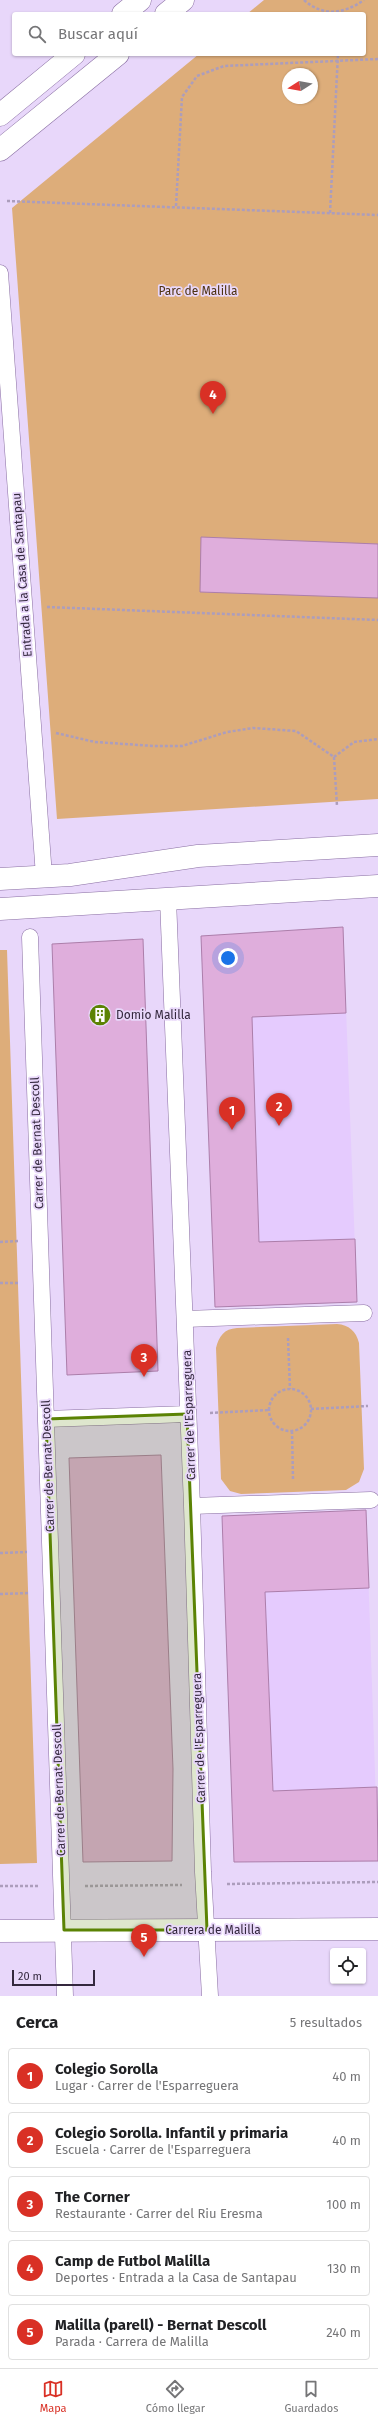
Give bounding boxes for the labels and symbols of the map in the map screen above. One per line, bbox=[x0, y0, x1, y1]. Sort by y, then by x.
north arrow bbox=[282, 68, 318, 104]
park label: Parc de Malilla bbox=[158, 284, 238, 298]
pin: 4 bbox=[200, 381, 226, 414]
street label: Entrada a la Casa de Santapau bbox=[9, 492, 35, 658]
your location bbox=[218, 948, 238, 968]
building icon: Domio Malilla bbox=[87, 1002, 113, 1028]
place label: Domio Malilla bbox=[116, 1008, 191, 1022]
street label: Carrer de Bernat Descoll bbox=[28, 1076, 46, 1209]
pin: 2 bbox=[266, 1093, 292, 1126]
pin: 1 bbox=[219, 1097, 245, 1130]
pin: 3 bbox=[131, 1344, 157, 1377]
street label: Carrer de l'Esparreguera bbox=[180, 1350, 198, 1480]
street label: Carrer de Bernat Descoll bbox=[39, 1399, 57, 1532]
street label: Carrer de l'Esparreguera bbox=[190, 1673, 208, 1803]
street label: Carrer de Bernat Descoll bbox=[50, 1723, 68, 1856]
street label: Carrera de Malilla bbox=[165, 1923, 261, 1937]
pin: 5 bbox=[131, 1924, 157, 1957]
scale bar bbox=[12, 1968, 95, 1987]

